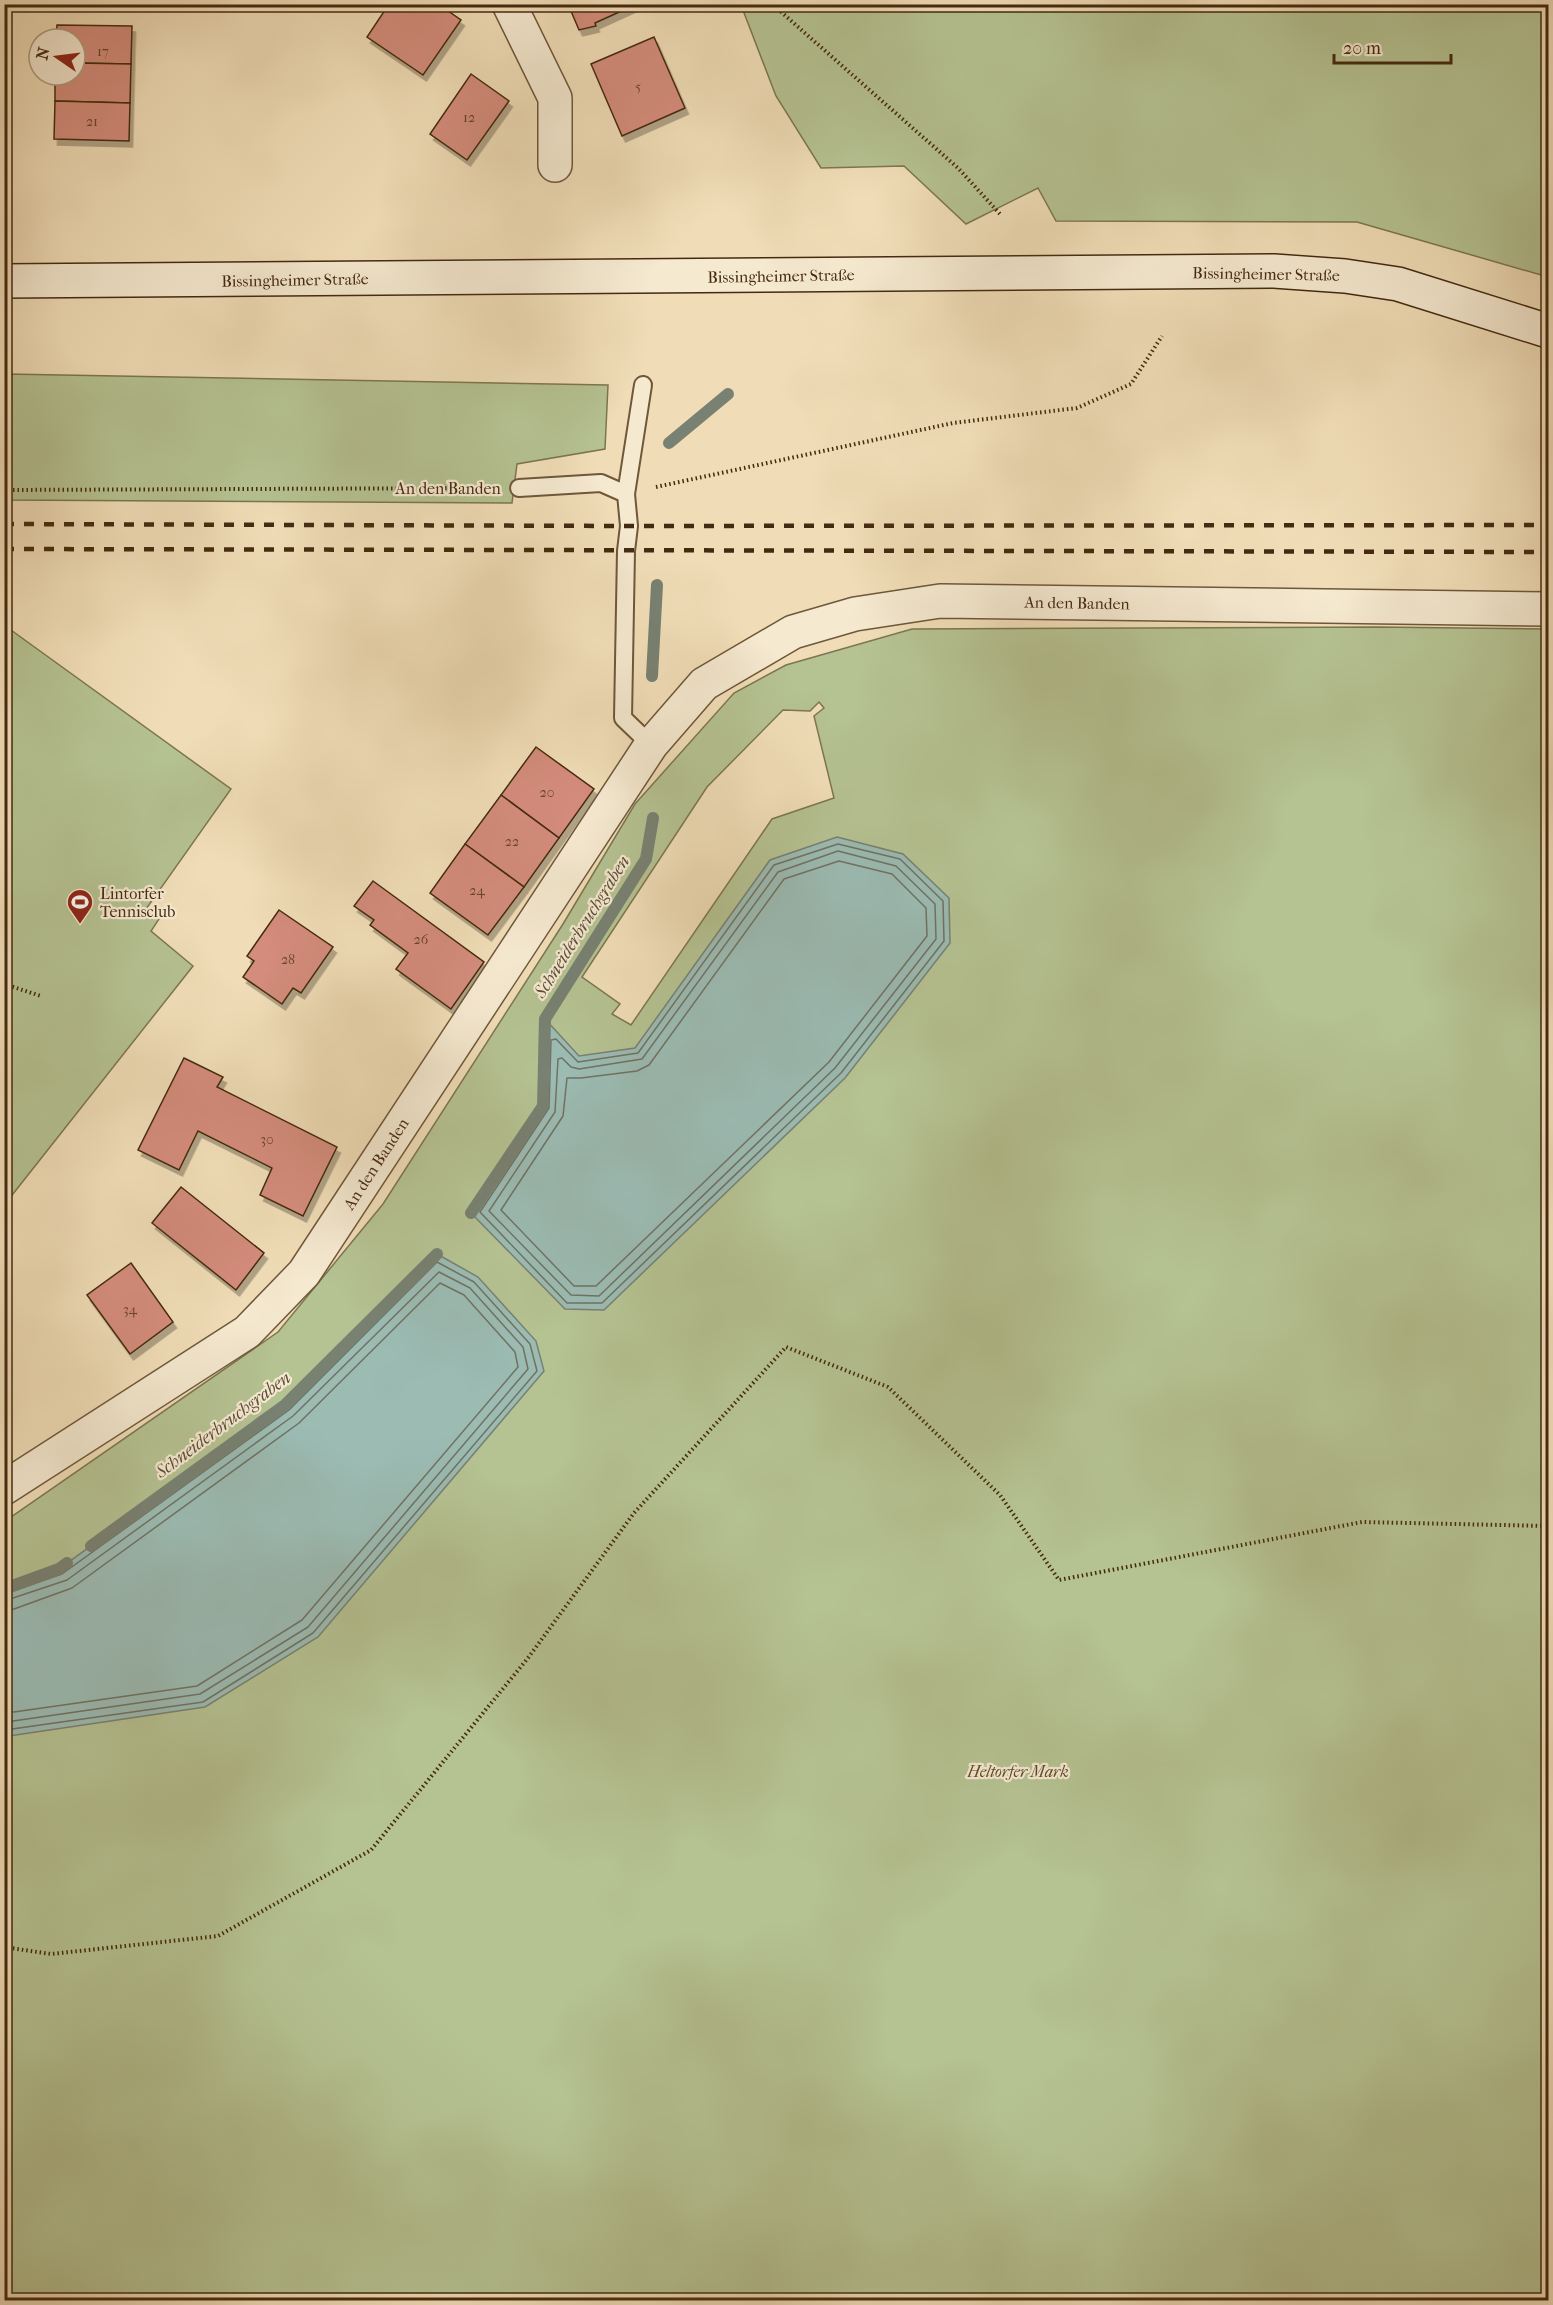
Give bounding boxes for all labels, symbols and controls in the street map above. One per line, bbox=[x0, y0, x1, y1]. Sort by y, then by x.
north arrow bbox=[27, 27, 87, 87]
scale bar bbox=[1334, 27, 1451, 65]
text: 20 m bbox=[1343, 38, 1381, 59]
house number: 17 bbox=[97, 43, 109, 60]
text: N bbox=[32, 44, 54, 62]
house number: 5 bbox=[635, 78, 641, 95]
house number: 12 bbox=[463, 109, 475, 126]
house number: 21 bbox=[86, 113, 98, 130]
street label: Bissingheimer Straße bbox=[1192, 263, 1340, 285]
street label: Bissingheimer Straße bbox=[707, 265, 855, 287]
street label: Bissingheimer Straße bbox=[221, 269, 369, 291]
street label: An den Banden bbox=[394, 479, 501, 498]
street label: An den Banden bbox=[1023, 593, 1131, 613]
house number: 20 bbox=[540, 784, 554, 801]
house number: 22 bbox=[505, 833, 519, 850]
water label: Schneiderbruchgraben bbox=[529, 852, 634, 1003]
house number: 24 bbox=[469, 882, 485, 899]
place label: Lintorfer Tennisclub bbox=[100, 884, 175, 921]
sports icon: Lintorfer Tennisclub bbox=[65, 887, 95, 925]
house number: 26 bbox=[414, 931, 429, 948]
house number: 28 bbox=[281, 951, 295, 968]
street label: An den Banden bbox=[339, 1114, 413, 1214]
house number: 30 bbox=[260, 1131, 274, 1148]
house number: 34 bbox=[123, 1301, 138, 1318]
water label: Schneiderbruchgraben bbox=[150, 1367, 295, 1483]
park label: Heltorfer Mark bbox=[966, 1762, 1069, 1781]

